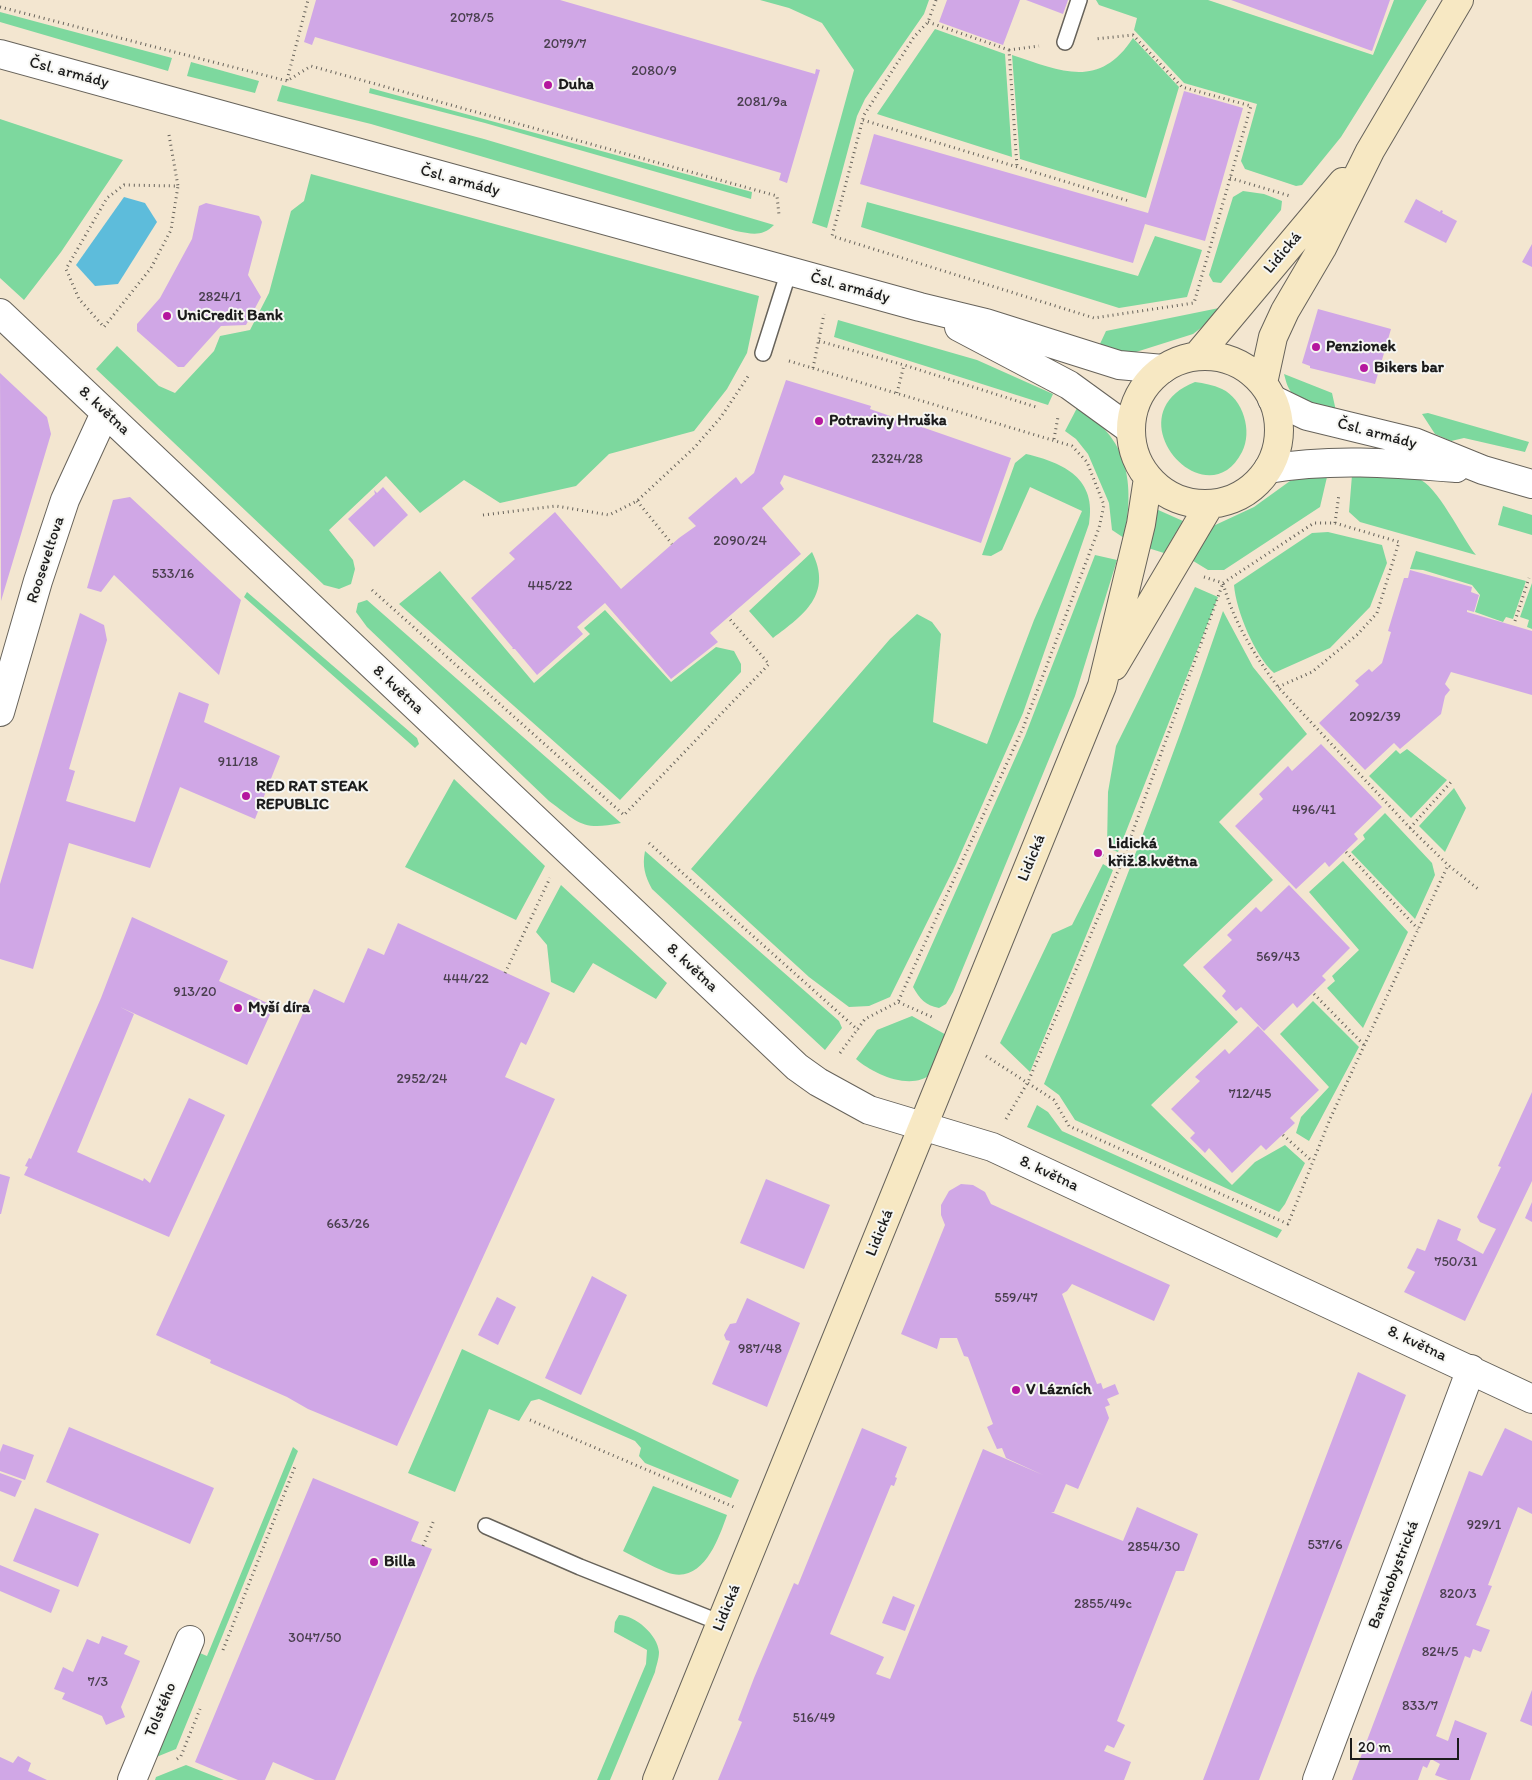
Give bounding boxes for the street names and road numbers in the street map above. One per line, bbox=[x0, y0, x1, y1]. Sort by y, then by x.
street label: Čsl. armády bbox=[27, 53, 111, 93]
street label: Čsl. armády bbox=[418, 161, 502, 201]
street label: Lidická bbox=[1260, 228, 1306, 278]
street label: Čsl. armády bbox=[808, 268, 892, 308]
street label: 8. května bbox=[74, 382, 134, 440]
street label: Čsl. armády bbox=[1335, 414, 1419, 454]
street label: Rooseveltova bbox=[23, 514, 69, 606]
street label: 8. května bbox=[368, 661, 428, 719]
street label: Lidická bbox=[1014, 832, 1050, 884]
street label: 8. května bbox=[662, 939, 722, 997]
street label: 8. května bbox=[1016, 1152, 1082, 1196]
street label: Lidická bbox=[862, 1207, 898, 1259]
street label: 8. května bbox=[1384, 1322, 1450, 1366]
street label: Banskobystrická bbox=[1365, 1518, 1423, 1632]
street label: Lidická bbox=[709, 1582, 745, 1634]
street label: Tolstého bbox=[141, 1680, 181, 1740]

